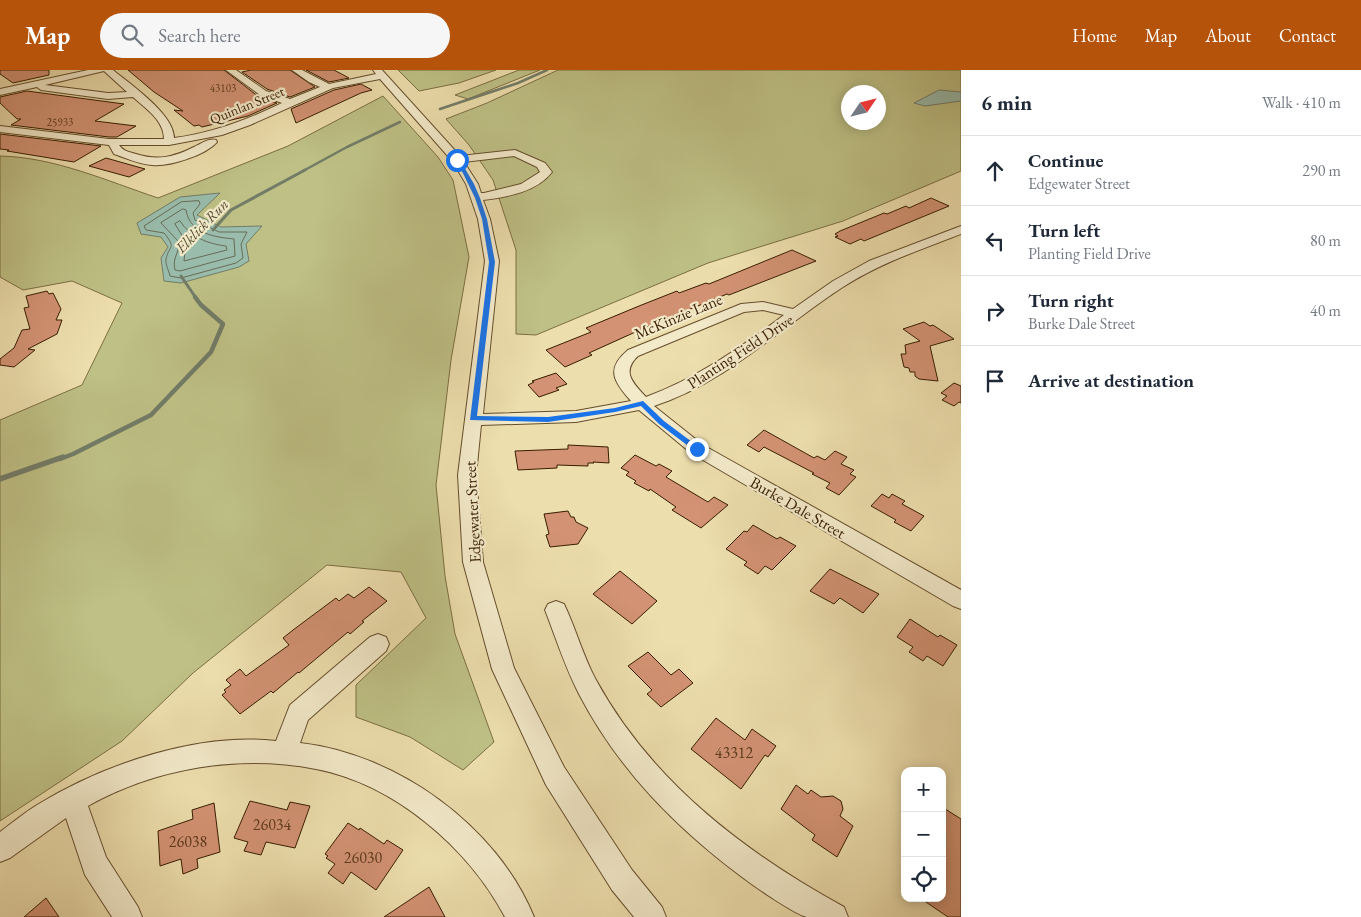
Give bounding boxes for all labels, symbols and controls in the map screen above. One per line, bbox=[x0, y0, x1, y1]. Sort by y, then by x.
search box bbox=[100, 13, 450, 58]
text: Map bbox=[25, 20, 70, 51]
icon: search bbox=[118, 21, 146, 49]
text: Search here bbox=[158, 23, 241, 48]
text: Home bbox=[1072, 24, 1117, 47]
text: Map bbox=[1145, 24, 1177, 47]
text: About bbox=[1205, 24, 1251, 47]
text: Contact bbox=[1279, 24, 1336, 47]
house number: 43103 bbox=[210, 81, 236, 95]
street label: Quinlan Street bbox=[207, 82, 287, 128]
north arrow bbox=[841, 85, 886, 130]
text: 6 min bbox=[981, 89, 1032, 116]
text: Walk · 410 m bbox=[1262, 92, 1341, 113]
house number: 25933 bbox=[47, 115, 73, 129]
text: Continue bbox=[1028, 148, 1103, 173]
route start bbox=[446, 149, 469, 172]
icon: ahead bbox=[981, 157, 1009, 185]
text: 290 m bbox=[1302, 160, 1341, 181]
text: Edgewater Street bbox=[1028, 173, 1130, 194]
water label: Elklick Run bbox=[171, 195, 232, 257]
text: Turn left bbox=[1028, 218, 1100, 243]
icon: left bbox=[981, 227, 1009, 255]
text: 80 m bbox=[1310, 230, 1341, 251]
text: Planting Field Drive bbox=[1028, 243, 1151, 264]
street label: McKinzie Lane bbox=[631, 288, 725, 344]
text: Turn right bbox=[1028, 288, 1114, 313]
icon: right bbox=[981, 297, 1009, 325]
text: 40 m bbox=[1310, 300, 1341, 321]
street label: Planting Field Drive bbox=[683, 309, 797, 394]
text: Burke Dale Street bbox=[1028, 313, 1135, 334]
icon: arrive bbox=[981, 367, 1009, 395]
text: Arrive at destination bbox=[1028, 368, 1194, 393]
route end bbox=[686, 438, 709, 461]
street label: Edgewater Street bbox=[459, 461, 486, 563]
street label: Burke Dale Street bbox=[746, 472, 849, 543]
house number: 43312 bbox=[715, 742, 754, 763]
map controls bbox=[901, 767, 946, 902]
button: + bbox=[901, 767, 946, 812]
button: − bbox=[901, 812, 946, 857]
house number: 26034 bbox=[253, 814, 292, 835]
house number: 26038 bbox=[169, 831, 208, 852]
house number: 26030 bbox=[344, 847, 383, 868]
button: locate bbox=[901, 857, 946, 902]

